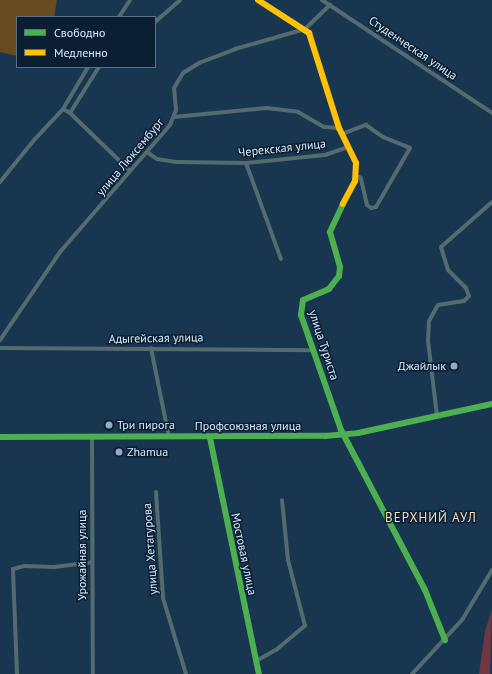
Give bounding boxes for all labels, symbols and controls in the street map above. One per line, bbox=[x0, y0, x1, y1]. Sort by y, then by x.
street label: Студенческая улица bbox=[366, 13, 460, 83]
legend bbox=[16, 16, 156, 68]
text: Свободно bbox=[54, 25, 105, 40]
text: Медленно bbox=[54, 45, 108, 60]
street label: улица Люксембург bbox=[93, 115, 167, 199]
street label: Черекская улица bbox=[237, 136, 327, 160]
street label: улица Туриста bbox=[306, 308, 342, 382]
street label: Адыгейская улица bbox=[108, 330, 204, 346]
place label: Джайлык bbox=[398, 359, 446, 373]
marker: Джайлык bbox=[449, 361, 459, 371]
place label: Три пирога bbox=[117, 418, 175, 432]
street label: Профсоюзная улица bbox=[195, 419, 301, 433]
marker: Три пирога bbox=[104, 420, 114, 430]
place label: Zhamua bbox=[127, 445, 168, 459]
marker: Zhamua bbox=[114, 447, 124, 457]
street label: улица Хетагурова bbox=[140, 502, 160, 596]
street label: Урожайная улица bbox=[75, 509, 89, 601]
district label: ВЕРХНИЙ АУЛ bbox=[385, 510, 477, 526]
street label: Мостовая улица bbox=[228, 512, 260, 596]

